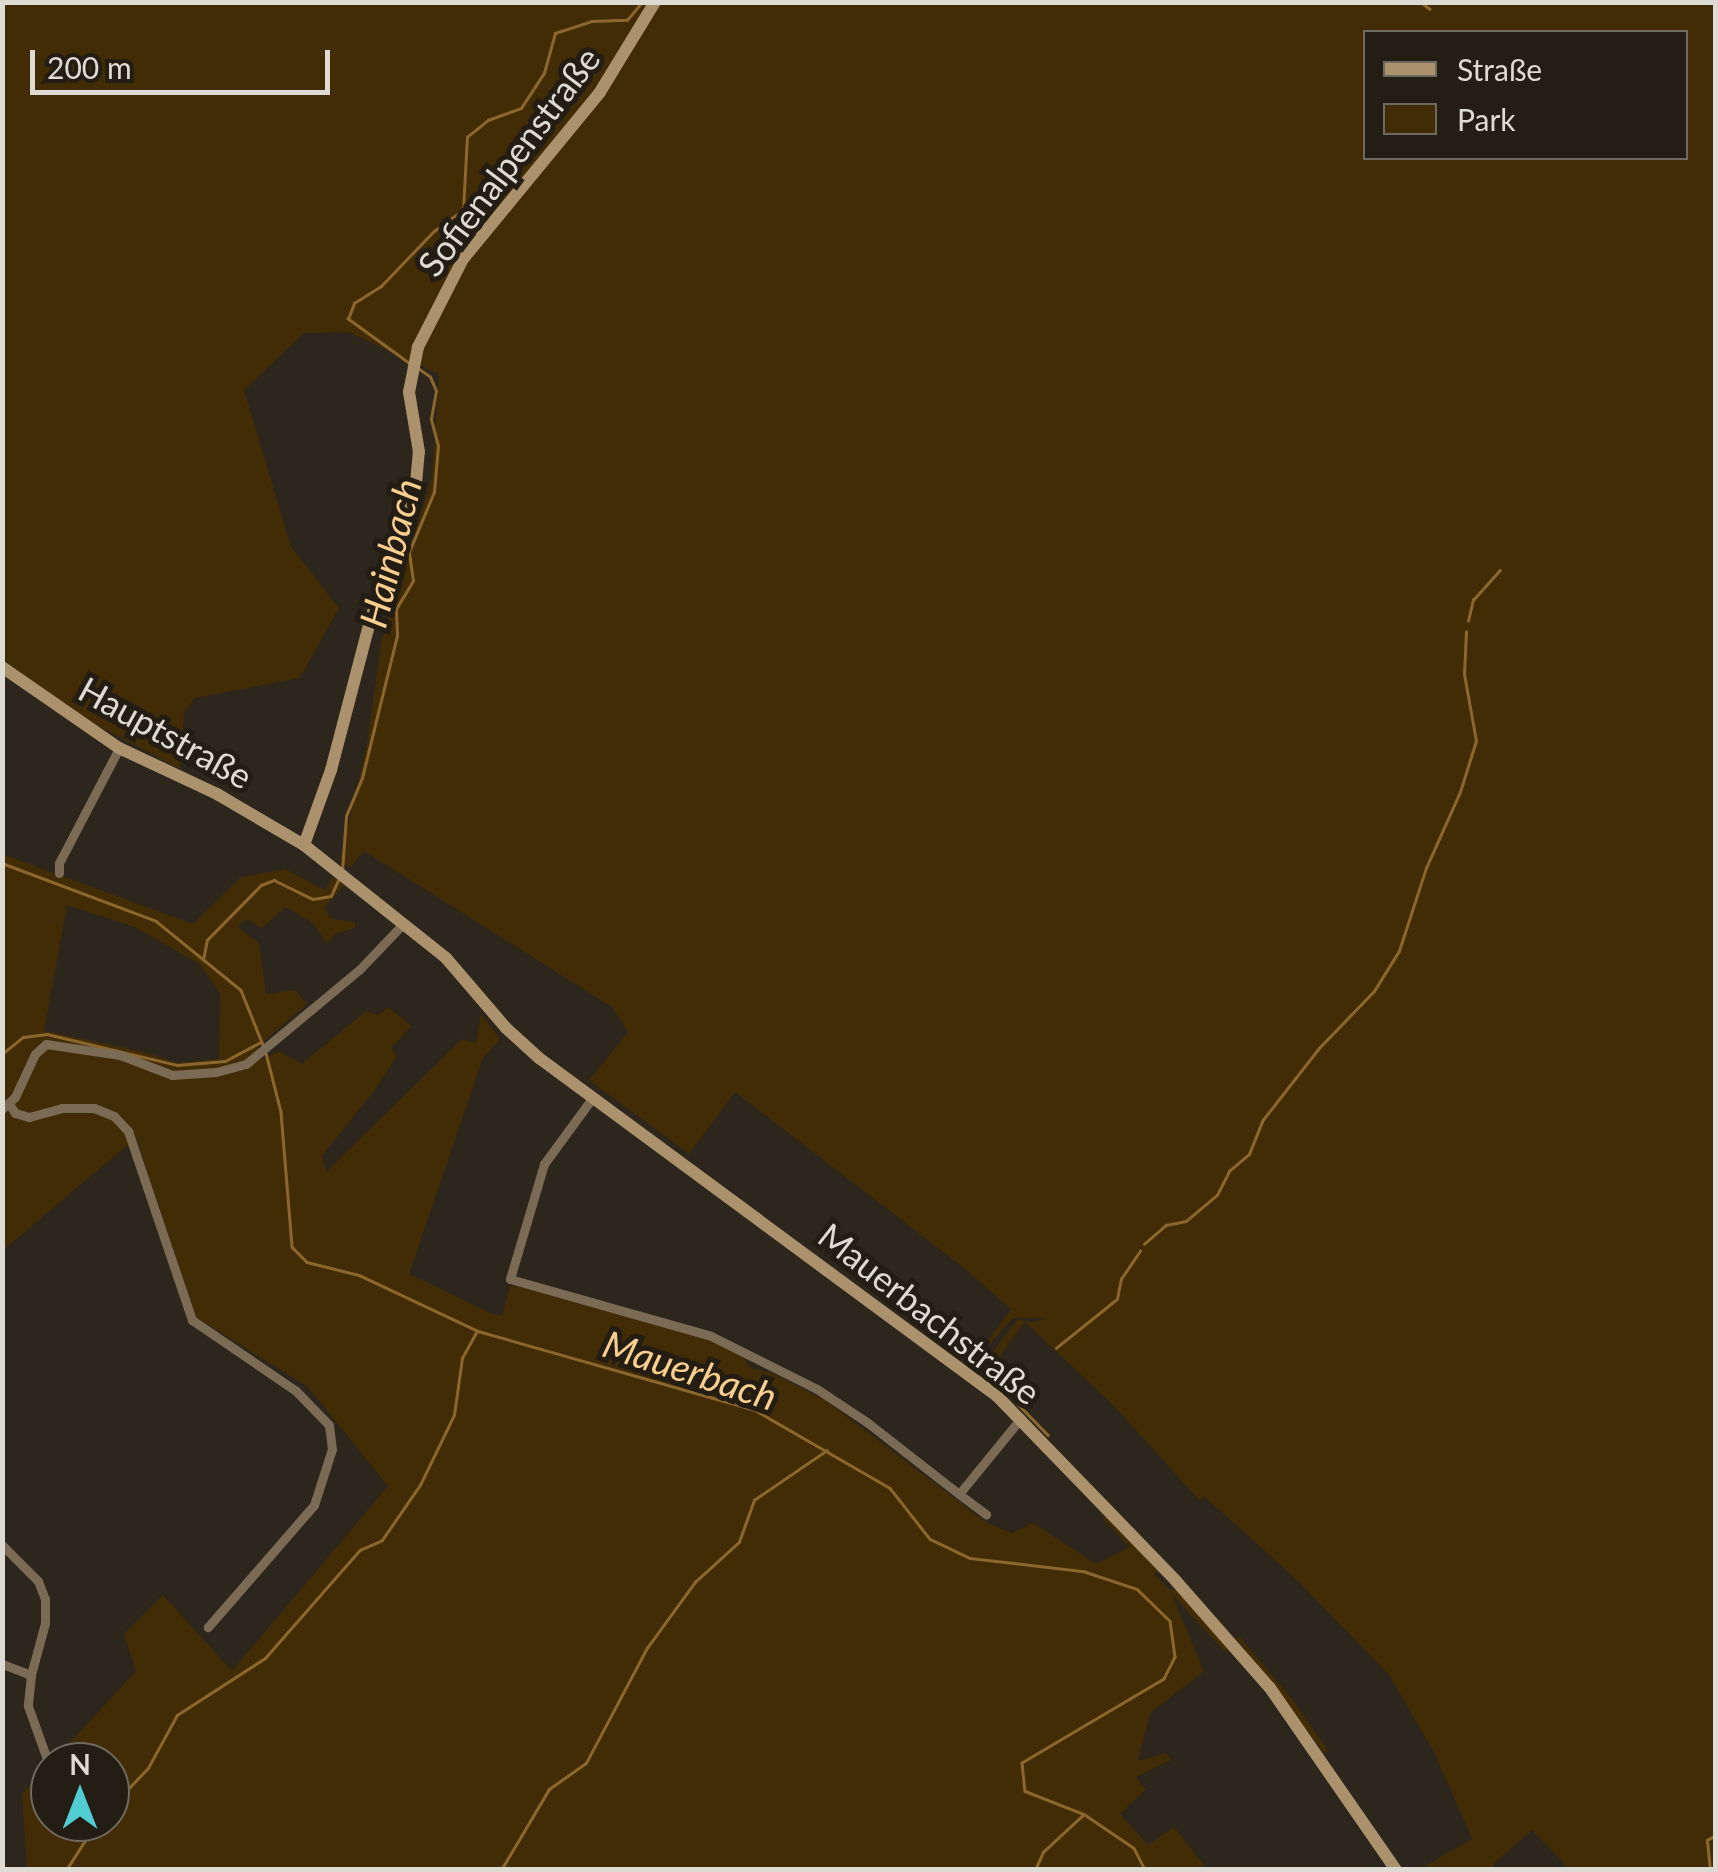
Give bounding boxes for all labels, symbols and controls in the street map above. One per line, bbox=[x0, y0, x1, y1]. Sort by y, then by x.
scale bar bbox=[35, 30, 335, 92]
legend bbox=[1363, 30, 1688, 160]
street label: Sofienalpenstraße bbox=[408, 38, 608, 284]
text: 200 m bbox=[47, 49, 132, 85]
text: Straße bbox=[1457, 51, 1542, 87]
text: Park bbox=[1457, 101, 1516, 137]
water label: Hainbach bbox=[350, 474, 430, 632]
street label: Hauptstraße bbox=[72, 667, 260, 797]
street label: Mauerbachstraße bbox=[811, 1213, 1049, 1413]
water label: Mauerbach bbox=[597, 1321, 783, 1419]
north arrow bbox=[30, 1742, 130, 1842]
text: N bbox=[69, 1747, 91, 1781]

